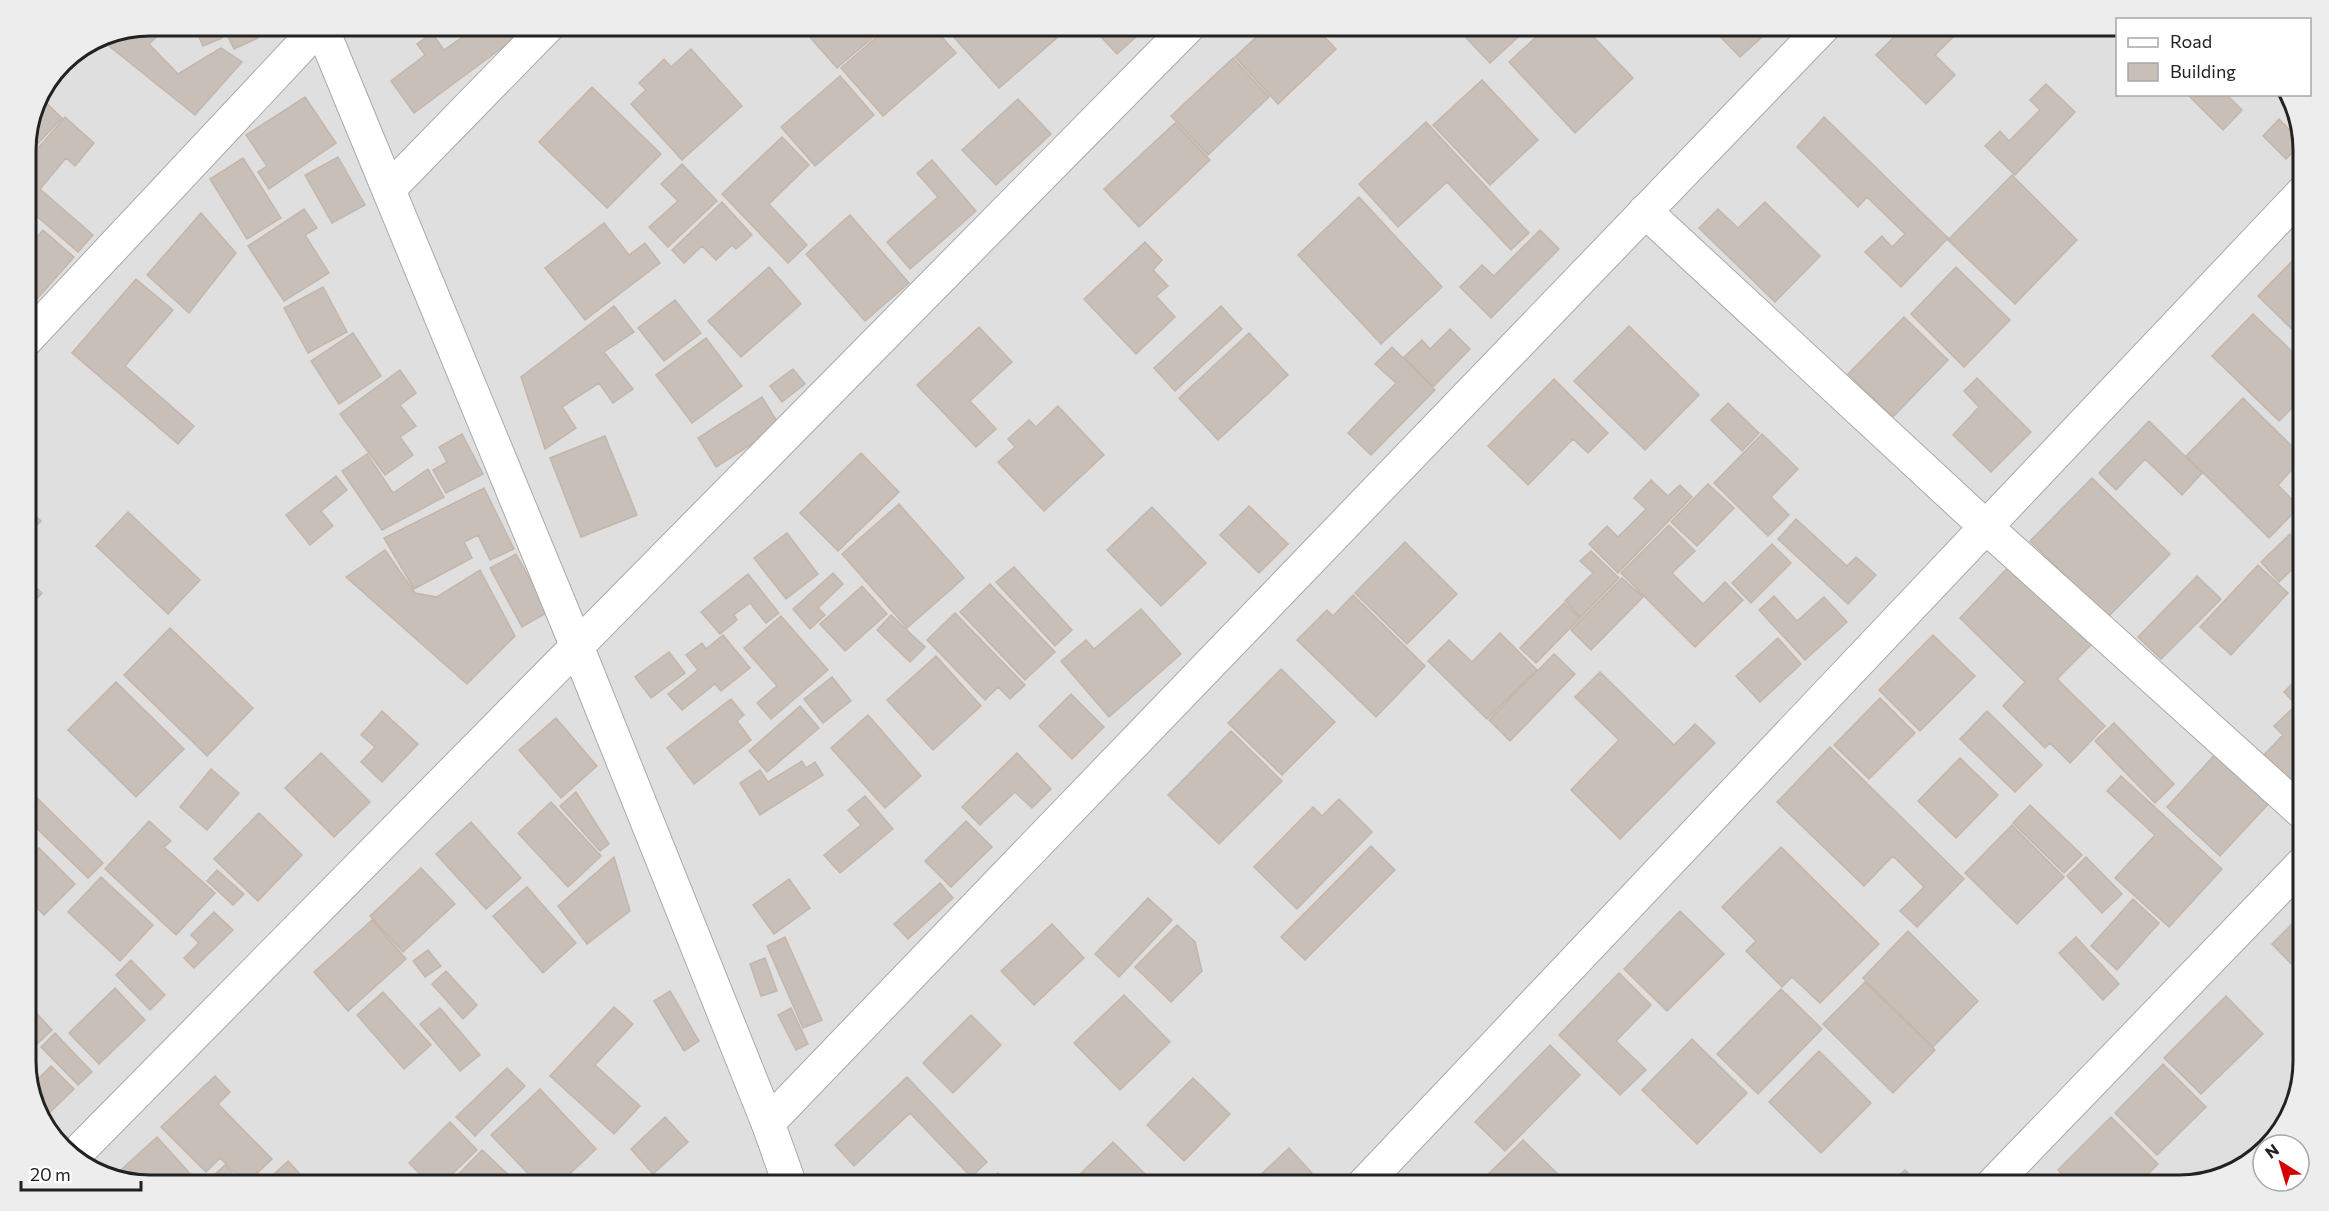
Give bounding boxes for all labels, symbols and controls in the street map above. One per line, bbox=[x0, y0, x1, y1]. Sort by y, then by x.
legend bbox=[2116, 18, 2311, 96]
text: Road bbox=[2170, 30, 2212, 52]
text: Building bbox=[2170, 60, 2236, 82]
north arrow bbox=[2251, 1133, 2311, 1193]
text: N bbox=[2261, 1139, 2282, 1162]
scale bar bbox=[21, 1154, 141, 1192]
text: 20 m bbox=[30, 1163, 71, 1185]

